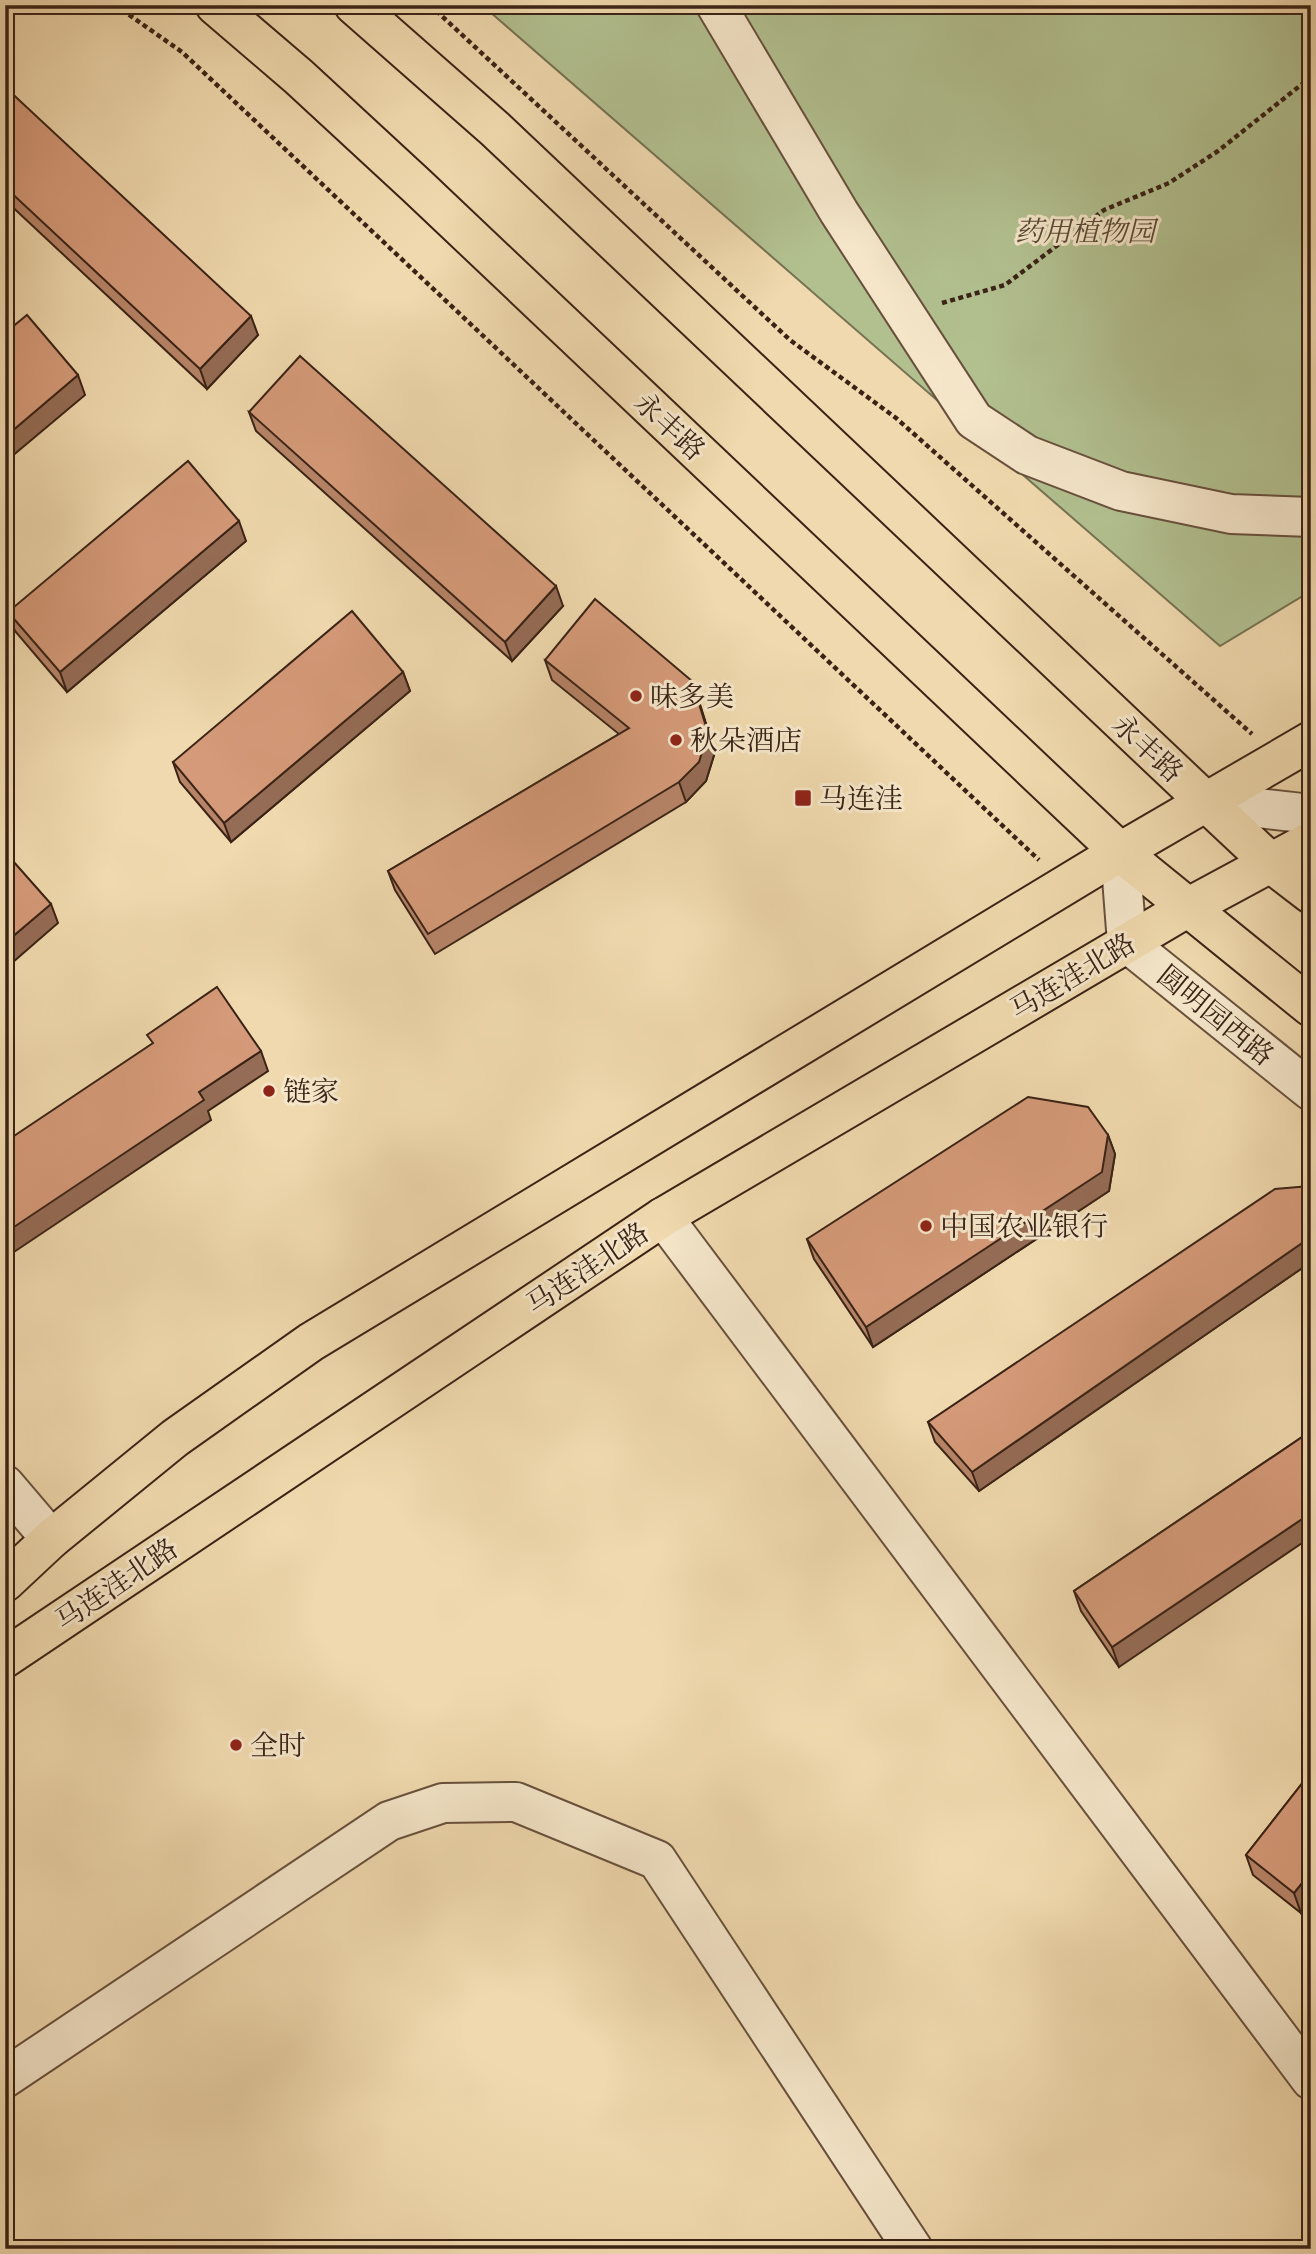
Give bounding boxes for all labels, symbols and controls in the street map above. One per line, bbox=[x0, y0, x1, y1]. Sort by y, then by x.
park label: 药用植物园 bbox=[1015, 213, 1159, 251]
street label: 永丰路 bbox=[626, 384, 713, 469]
place label: 味多美 bbox=[650, 678, 734, 716]
marker: 味多美 bbox=[628, 688, 644, 704]
street label: 永丰路 bbox=[1104, 706, 1191, 791]
place label: 秋朵酒店 bbox=[690, 722, 802, 760]
marker: 秋朵酒店 bbox=[668, 732, 684, 748]
place label: 马连洼 bbox=[819, 780, 903, 818]
marker: 马连洼 bbox=[793, 788, 813, 808]
street label: 马连洼北路 bbox=[1003, 925, 1142, 1029]
street label: 圆明园西路 bbox=[1149, 957, 1282, 1075]
place label: 链家 bbox=[283, 1073, 339, 1111]
marker: 链家 bbox=[261, 1083, 277, 1099]
place label: 中国农业银行 bbox=[940, 1208, 1108, 1246]
street label: 马连洼北路 bbox=[519, 1214, 656, 1324]
marker: 中国农业银行 bbox=[918, 1218, 934, 1234]
street label: 马连洼北路 bbox=[48, 1530, 185, 1640]
place label: 全时 bbox=[250, 1727, 306, 1765]
marker: 全时 bbox=[228, 1737, 244, 1753]

